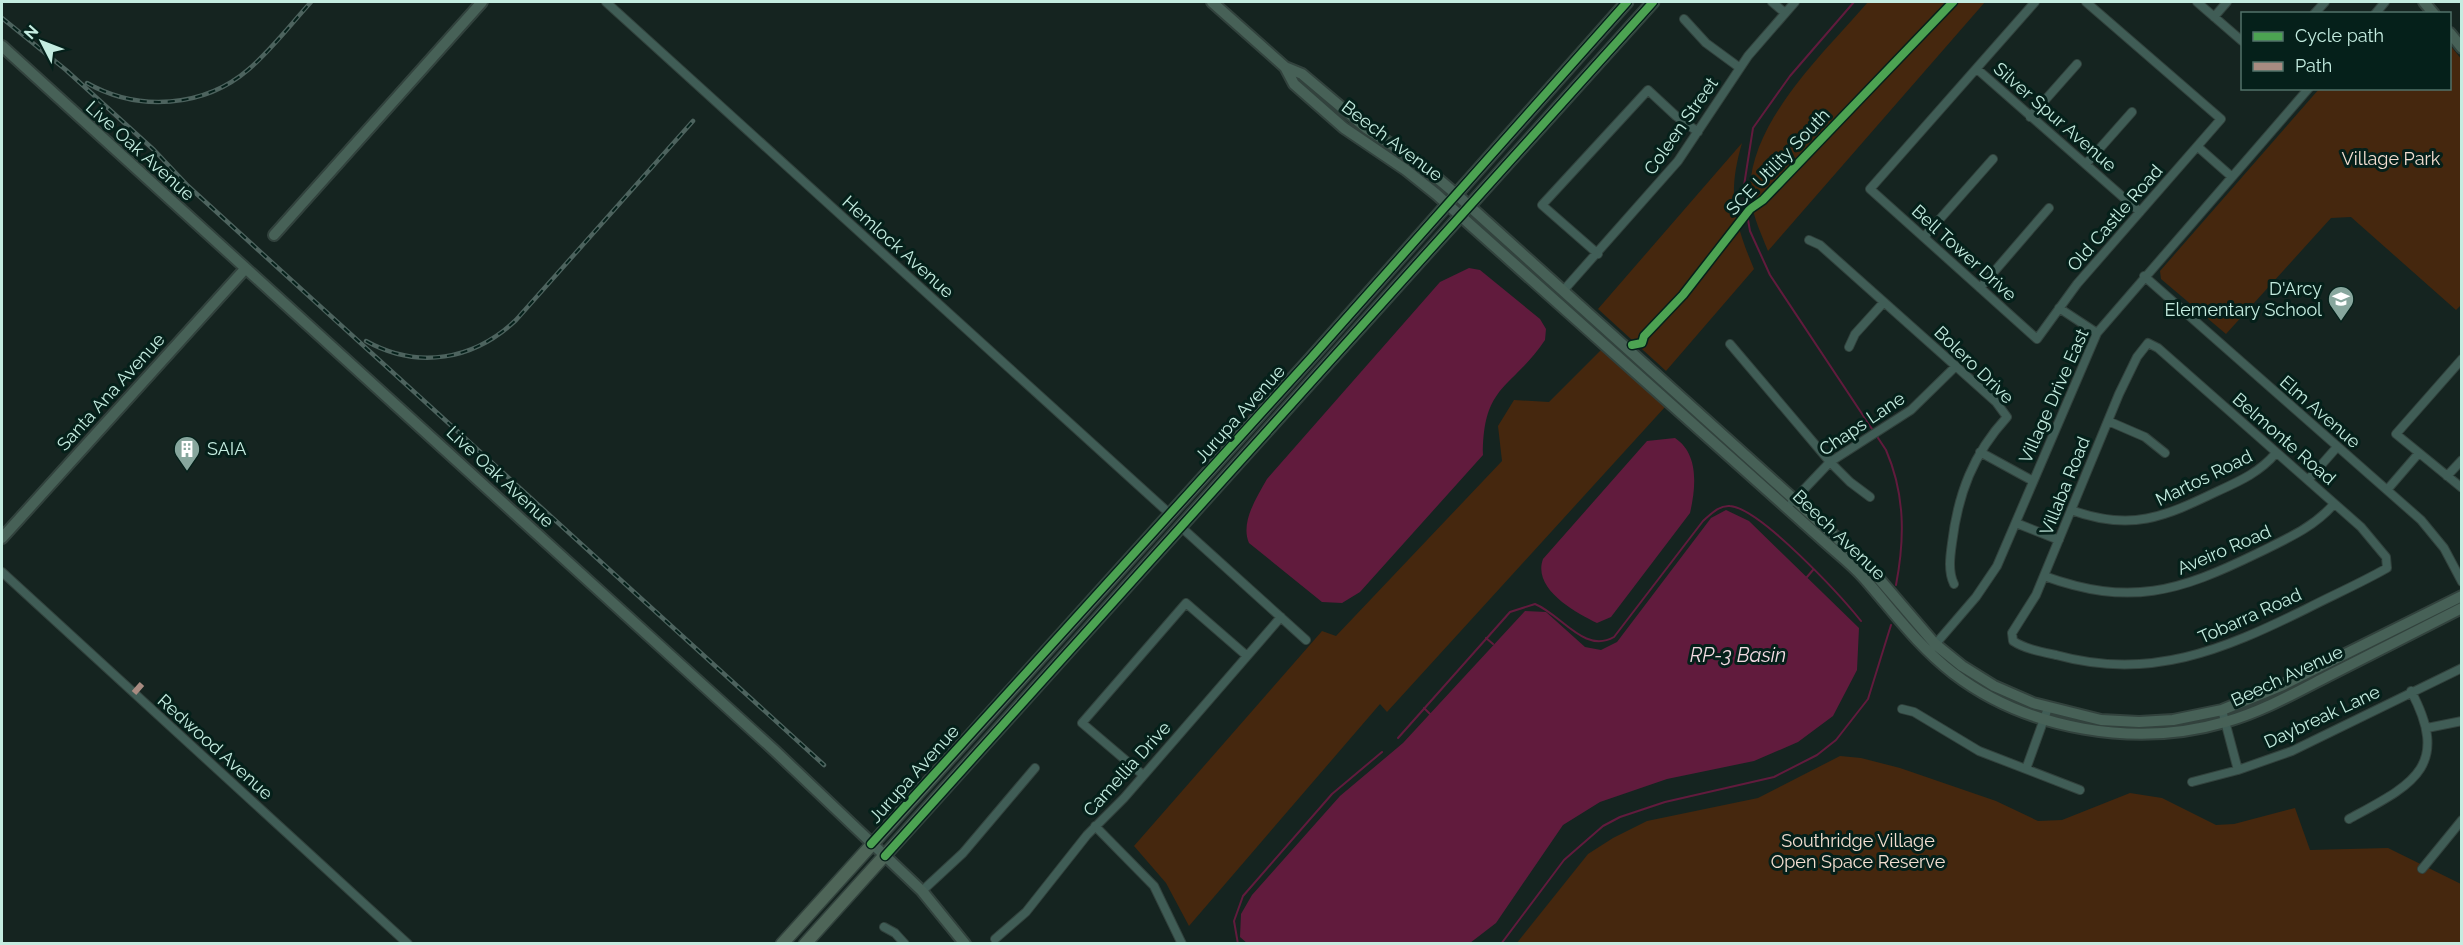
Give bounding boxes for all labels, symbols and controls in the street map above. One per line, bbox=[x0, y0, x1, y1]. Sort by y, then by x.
north arrow bbox=[12, 12, 72, 72]
legend bbox=[2241, 12, 2451, 90]
text: N bbox=[20, 21, 42, 43]
text: Cycle path bbox=[2295, 25, 2384, 46]
text: Path bbox=[2295, 55, 2332, 76]
street label: Silver Spur Avenue bbox=[1990, 58, 2121, 176]
street label: Coleen Street bbox=[1639, 73, 1722, 178]
street label: Live Oak Avenue bbox=[82, 96, 199, 205]
street label: Beech Avenue bbox=[1338, 96, 1447, 186]
street label: SCE Utility South bbox=[1722, 104, 1834, 219]
park label: Village Park bbox=[2342, 148, 2441, 169]
street label: Old Castle Road bbox=[2063, 160, 2167, 275]
street label: Hemlock Avenue bbox=[838, 191, 959, 302]
street label: Bell Tower Drive bbox=[1908, 200, 2021, 305]
place label: D'Arcy Elementary School bbox=[2164, 278, 2322, 320]
school or university icon: D'Arcy Elementary School bbox=[2326, 284, 2356, 322]
street label: Bolero Drive bbox=[1930, 322, 2019, 408]
street label: Village Drive East bbox=[2014, 325, 2093, 466]
street label: Santa Ana Avenue bbox=[52, 328, 169, 455]
street label: Jurupa Avenue bbox=[1190, 360, 1289, 467]
street label: Elm Avenue bbox=[2276, 371, 2365, 453]
street label: Chaps Lane bbox=[1815, 387, 1909, 460]
street label: Belmonte Road bbox=[2229, 388, 2340, 489]
street label: Live Oak Avenue bbox=[442, 422, 559, 532]
street label: Villaba Road bbox=[2035, 433, 2094, 538]
building icon: SAIA bbox=[172, 434, 202, 472]
place label: SAIA bbox=[207, 438, 246, 459]
street label: Martos Road bbox=[2152, 445, 2256, 510]
street label: Beech Avenue bbox=[1789, 485, 1890, 584]
street label: Aveiro Road bbox=[2174, 520, 2274, 579]
street label: Tobarra Road bbox=[2195, 583, 2305, 648]
street label: Beech Avenue bbox=[2228, 640, 2346, 711]
water label: RP-3 Basin bbox=[1690, 643, 1786, 667]
street label: Daybreak Lane bbox=[2261, 680, 2383, 752]
street label: Redwood Avenue bbox=[154, 690, 277, 804]
street label: Camellia Drive bbox=[1079, 717, 1175, 820]
street label: Jurupa Avenue bbox=[864, 720, 963, 827]
park label: Southridge Village Open Space Reserve bbox=[1771, 830, 1946, 872]

